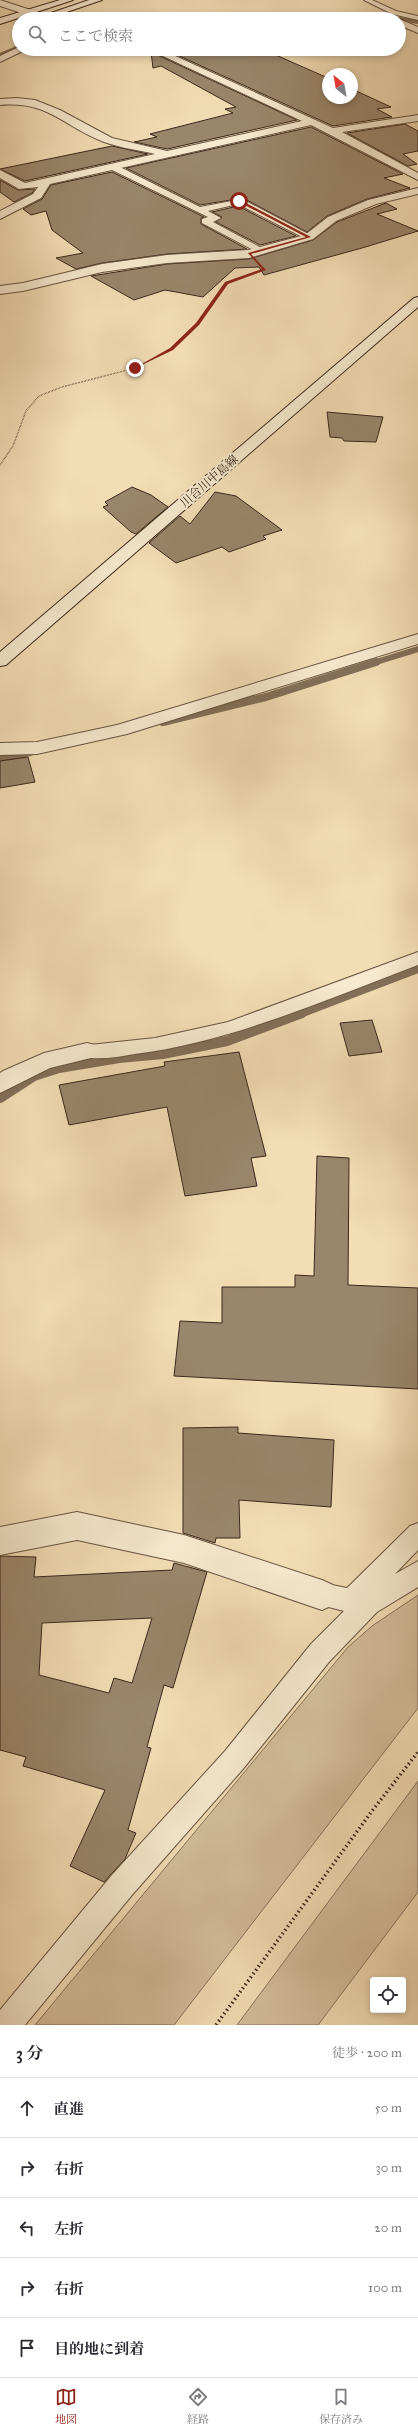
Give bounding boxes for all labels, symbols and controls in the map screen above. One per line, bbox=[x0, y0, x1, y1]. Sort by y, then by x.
search box bbox=[12, 12, 406, 56]
icon: search bbox=[26, 23, 48, 45]
text: ここで検索 bbox=[58, 27, 133, 45]
north arrow bbox=[322, 68, 358, 104]
route start bbox=[230, 192, 248, 210]
route end bbox=[126, 359, 144, 377]
street label: 川合川中島線 bbox=[177, 452, 241, 510]
map controls bbox=[370, 1977, 406, 2013]
button: locate bbox=[370, 1977, 406, 2013]
text: 3 分 bbox=[16, 2043, 43, 2064]
text: 徒歩 · 200 m bbox=[332, 2045, 402, 2061]
icon: ahead bbox=[16, 2097, 38, 2119]
text: 直進 bbox=[54, 2100, 84, 2118]
text: 50 m bbox=[375, 2100, 402, 2116]
icon: right bbox=[16, 2157, 38, 2179]
text: 右折 bbox=[54, 2160, 84, 2178]
text: 30 m bbox=[376, 2160, 402, 2176]
icon: left bbox=[16, 2217, 38, 2239]
text: 左折 bbox=[54, 2220, 84, 2238]
text: 20 m bbox=[374, 2220, 402, 2236]
icon: right bbox=[16, 2277, 38, 2299]
text: 右折 bbox=[54, 2280, 84, 2298]
text: 100 m bbox=[368, 2280, 402, 2296]
icon: arrive bbox=[16, 2337, 38, 2359]
text: 目的地に到着 bbox=[54, 2340, 144, 2358]
tab: 地図 bbox=[55, 2386, 77, 2426]
tab: 経路 bbox=[187, 2386, 209, 2426]
tab: 保存済み bbox=[319, 2386, 363, 2426]

